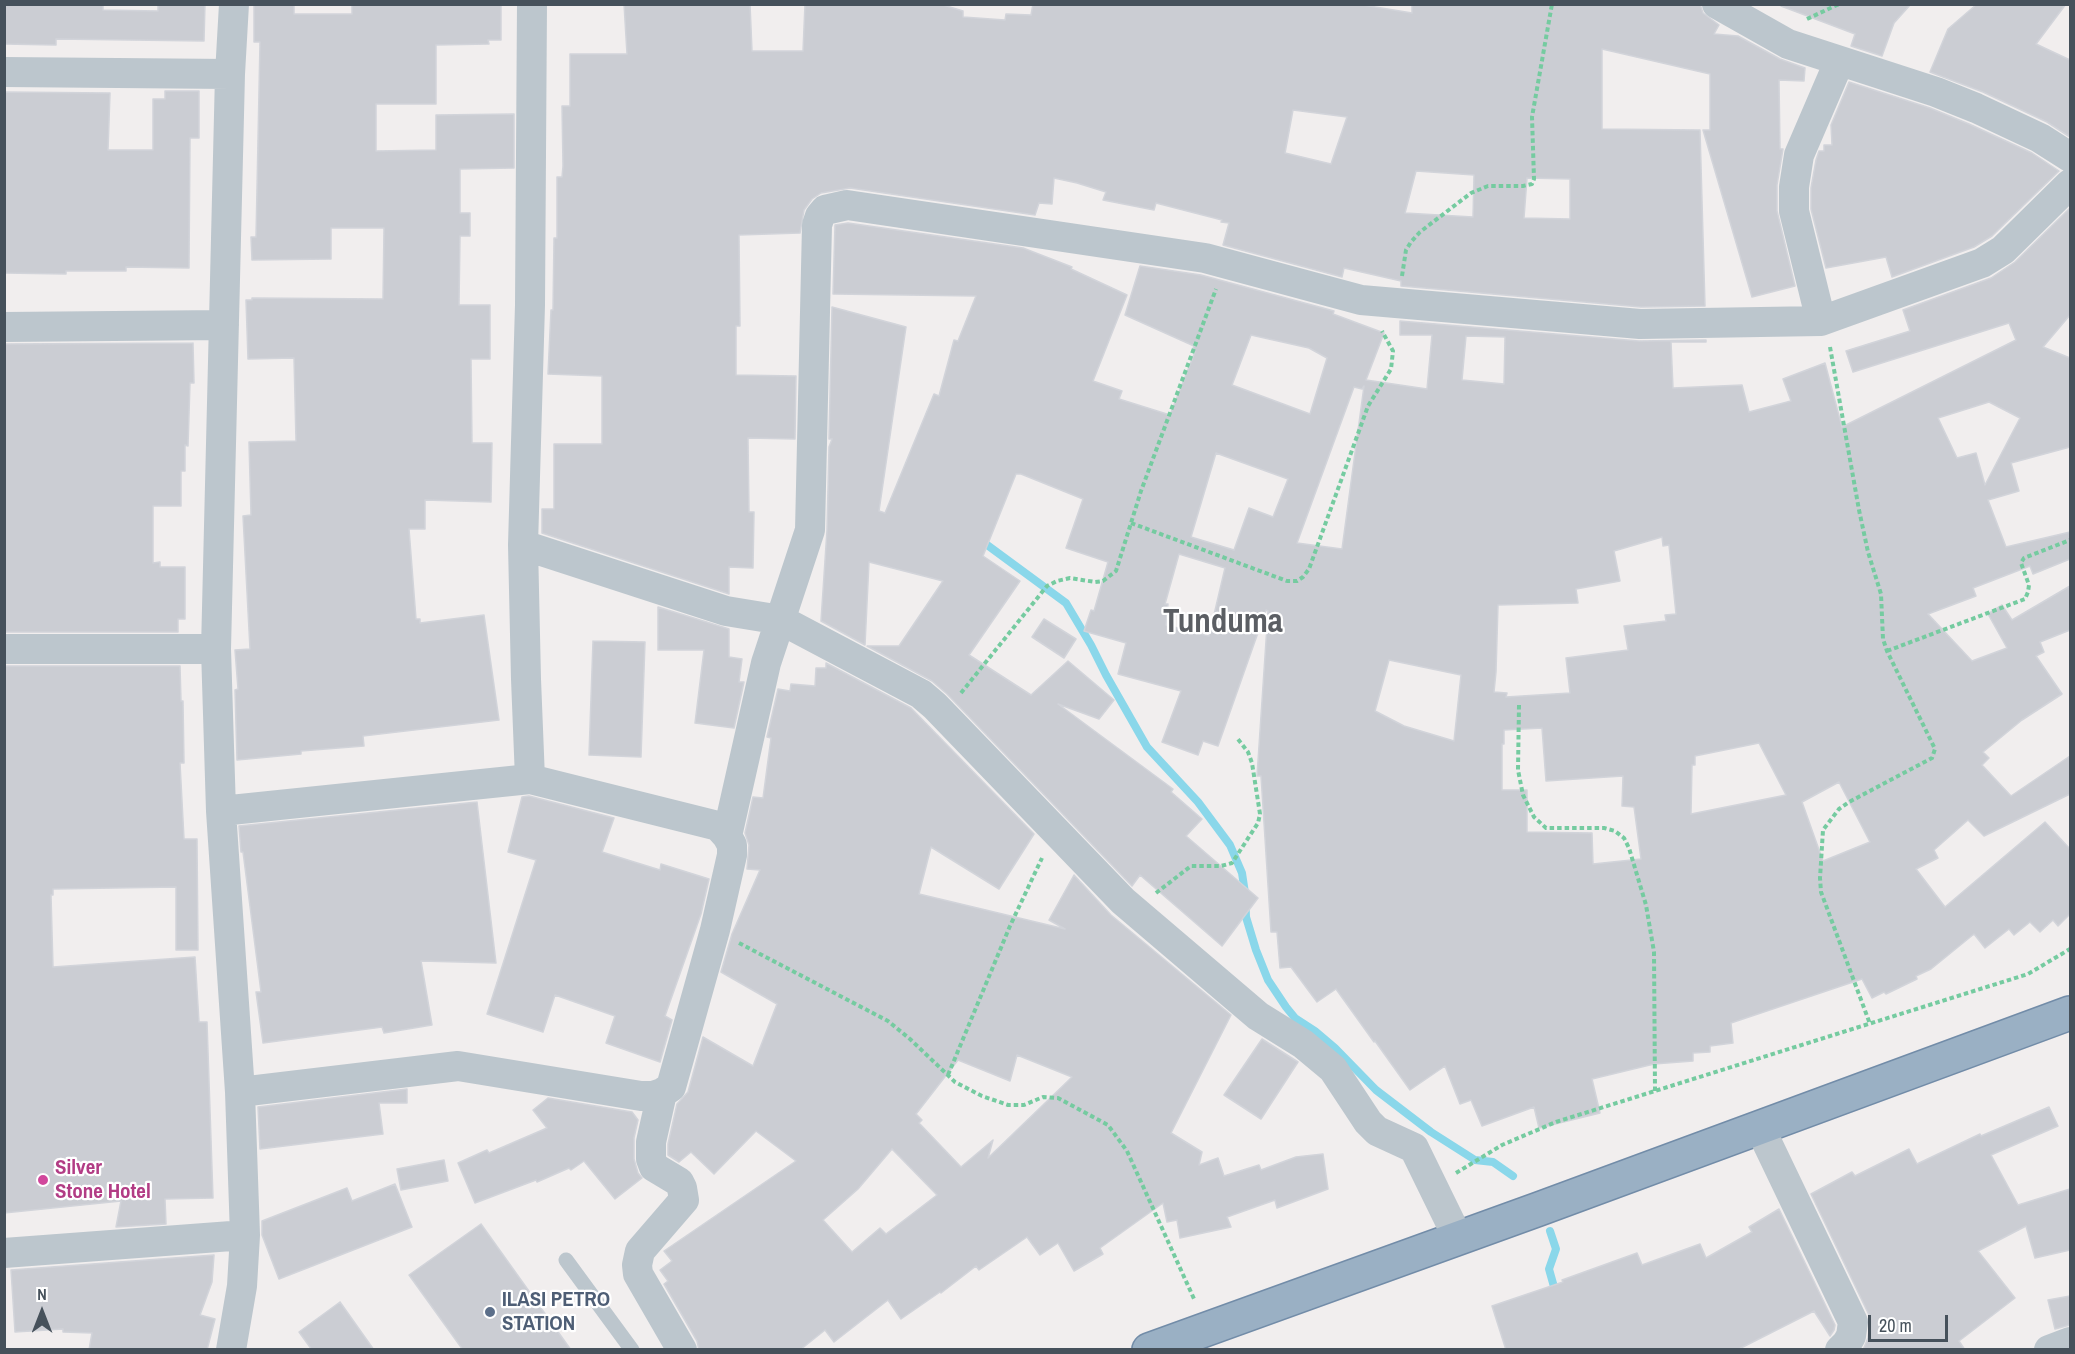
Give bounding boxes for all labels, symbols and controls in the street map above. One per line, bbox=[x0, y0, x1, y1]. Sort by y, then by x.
district label: Tunduma bbox=[1163, 603, 1283, 643]
place label: Silver Stone Hotel bbox=[55, 1155, 151, 1205]
marker: Silver Stone Hotel bbox=[36, 1173, 50, 1187]
north arrow bbox=[12, 1282, 72, 1342]
text: N bbox=[37, 1283, 47, 1305]
place label: ILASI PETRO STATION bbox=[502, 1287, 610, 1337]
scale bar bbox=[1871, 1303, 1950, 1341]
marker: ILASI PETRO STATION bbox=[483, 1305, 497, 1319]
text: 20 m bbox=[1879, 1313, 1912, 1338]

